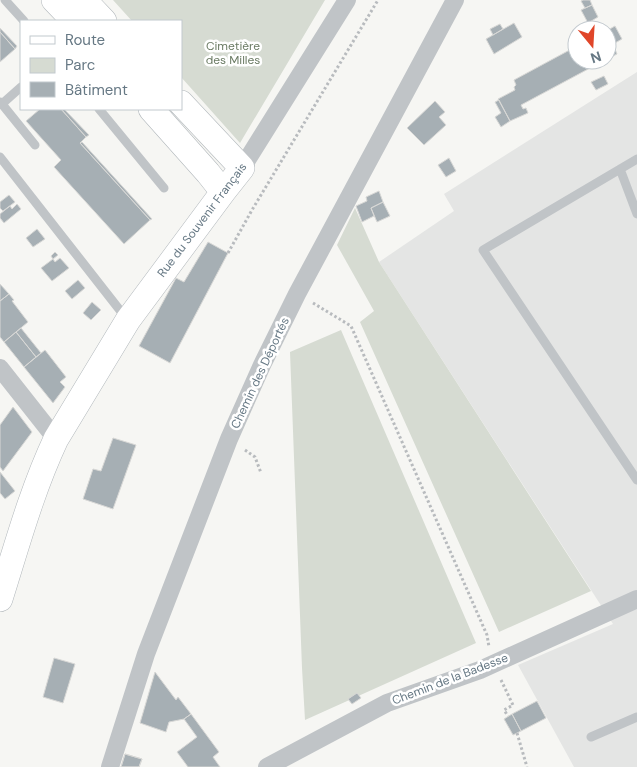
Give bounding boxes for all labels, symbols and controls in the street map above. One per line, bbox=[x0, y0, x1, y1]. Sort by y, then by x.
legend bbox=[20, 20, 182, 110]
north arrow bbox=[567, 20, 617, 70]
text: Route bbox=[65, 30, 105, 50]
park label: Cimetière des Milles bbox=[206, 38, 260, 68]
text: N bbox=[588, 47, 604, 68]
text: Parc bbox=[65, 55, 95, 75]
text: Bâtiment bbox=[65, 80, 128, 100]
street label: Rue du Souvenir Français bbox=[154, 160, 250, 280]
street label: Chemin des Déportés bbox=[227, 315, 293, 431]
street label: Chemin de la Badesse bbox=[390, 649, 510, 708]

